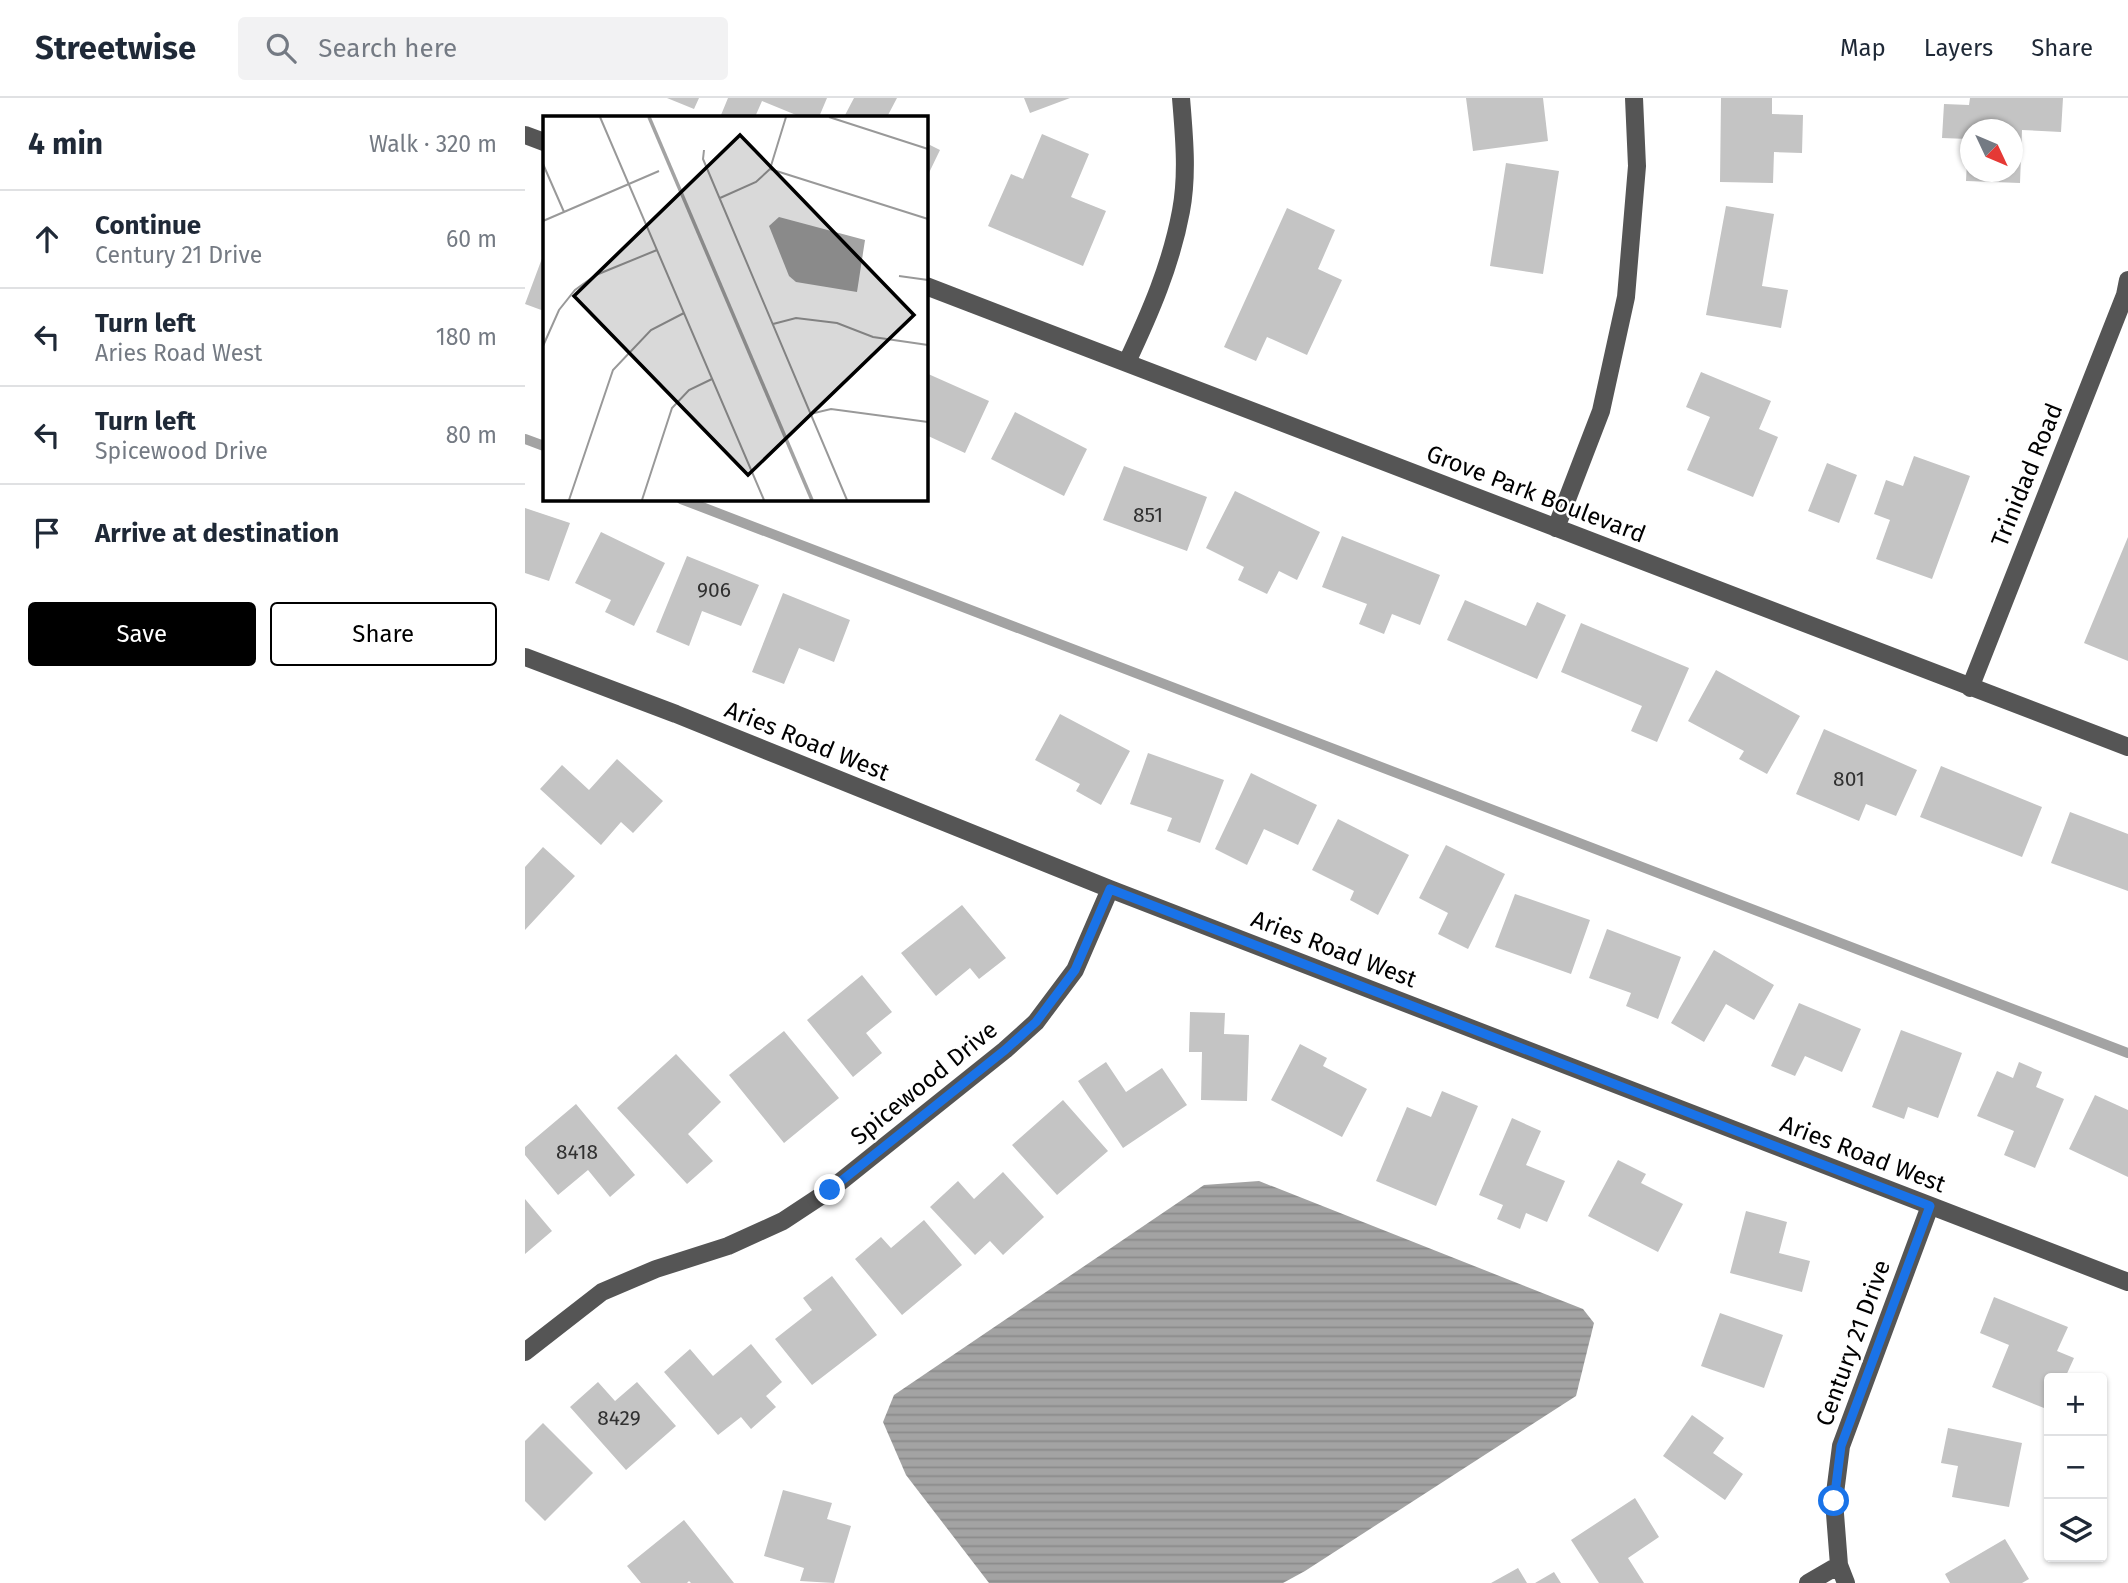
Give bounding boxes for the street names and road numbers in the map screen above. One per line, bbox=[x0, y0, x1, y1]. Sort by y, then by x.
street label: Trinidad Road bbox=[1986, 399, 2068, 551]
street label: Grove Park Boulevard bbox=[1423, 439, 1649, 549]
street label: Aries Road West bbox=[721, 695, 894, 787]
street label: Aries Road West bbox=[1247, 905, 1421, 993]
street label: Spicewood Drive bbox=[845, 1015, 1003, 1151]
street label: Aries Road West bbox=[1776, 1110, 1950, 1198]
street label: Century 21 Drive bbox=[1810, 1256, 1896, 1430]

